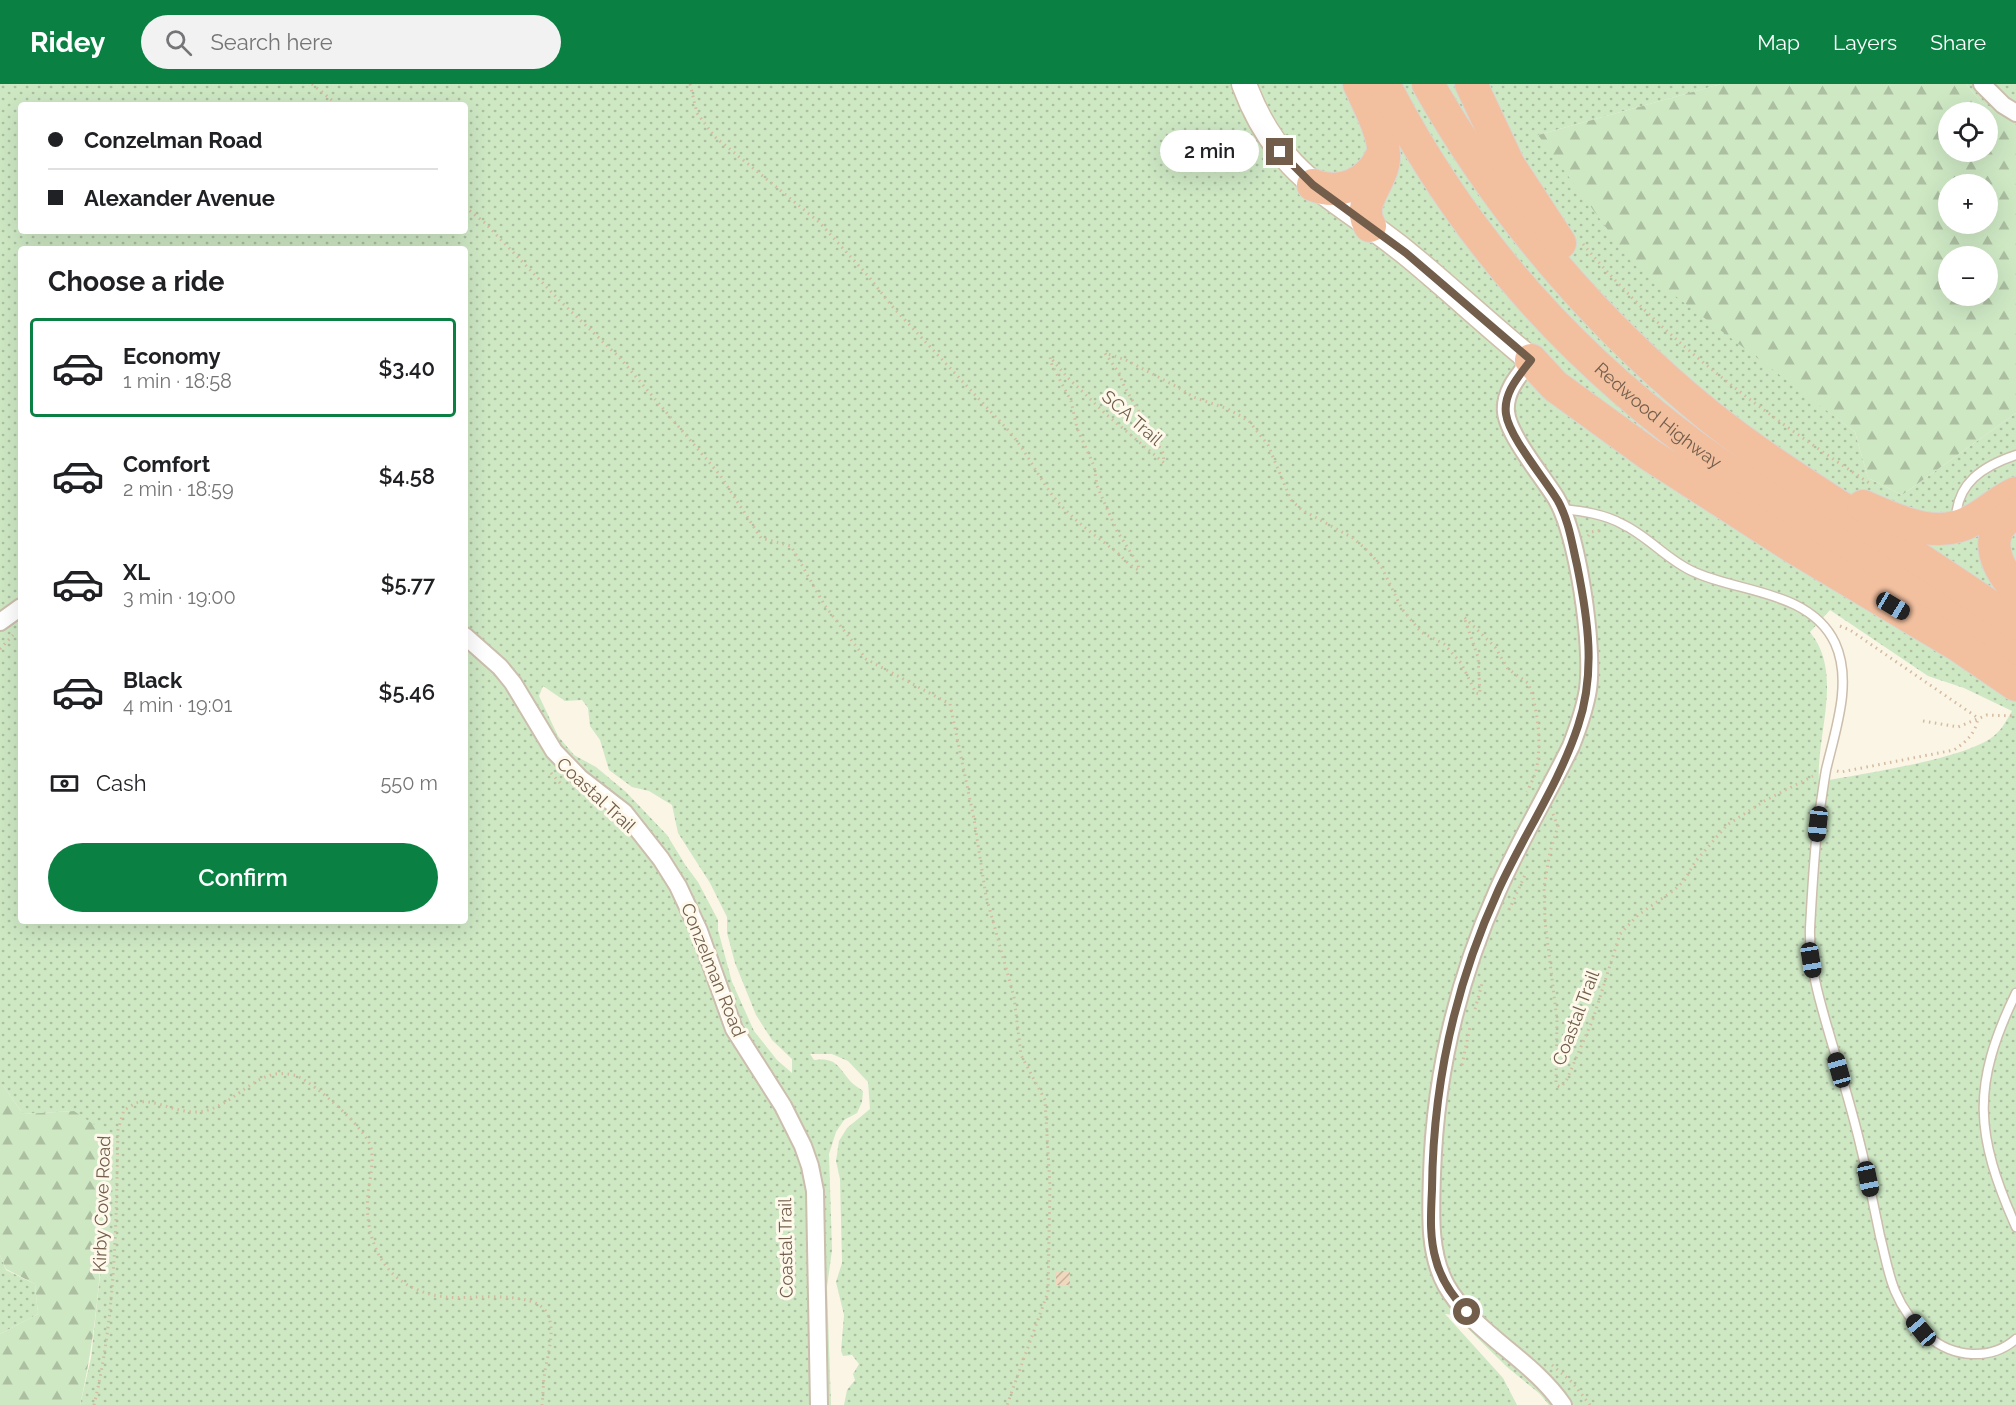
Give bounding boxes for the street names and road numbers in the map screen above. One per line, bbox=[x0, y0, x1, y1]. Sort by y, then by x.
street label: Redwood Highway bbox=[1590, 358, 1726, 473]
street label: SCA Trail bbox=[1098, 386, 1167, 450]
street label: Coastal Trail bbox=[553, 753, 640, 837]
street label: Conzelman Road bbox=[677, 900, 750, 1040]
street label: Coastal Trail bbox=[1548, 967, 1603, 1068]
street label: Kirby Cove Road bbox=[89, 1135, 114, 1273]
street label: Coastal Trail bbox=[774, 1198, 797, 1298]

